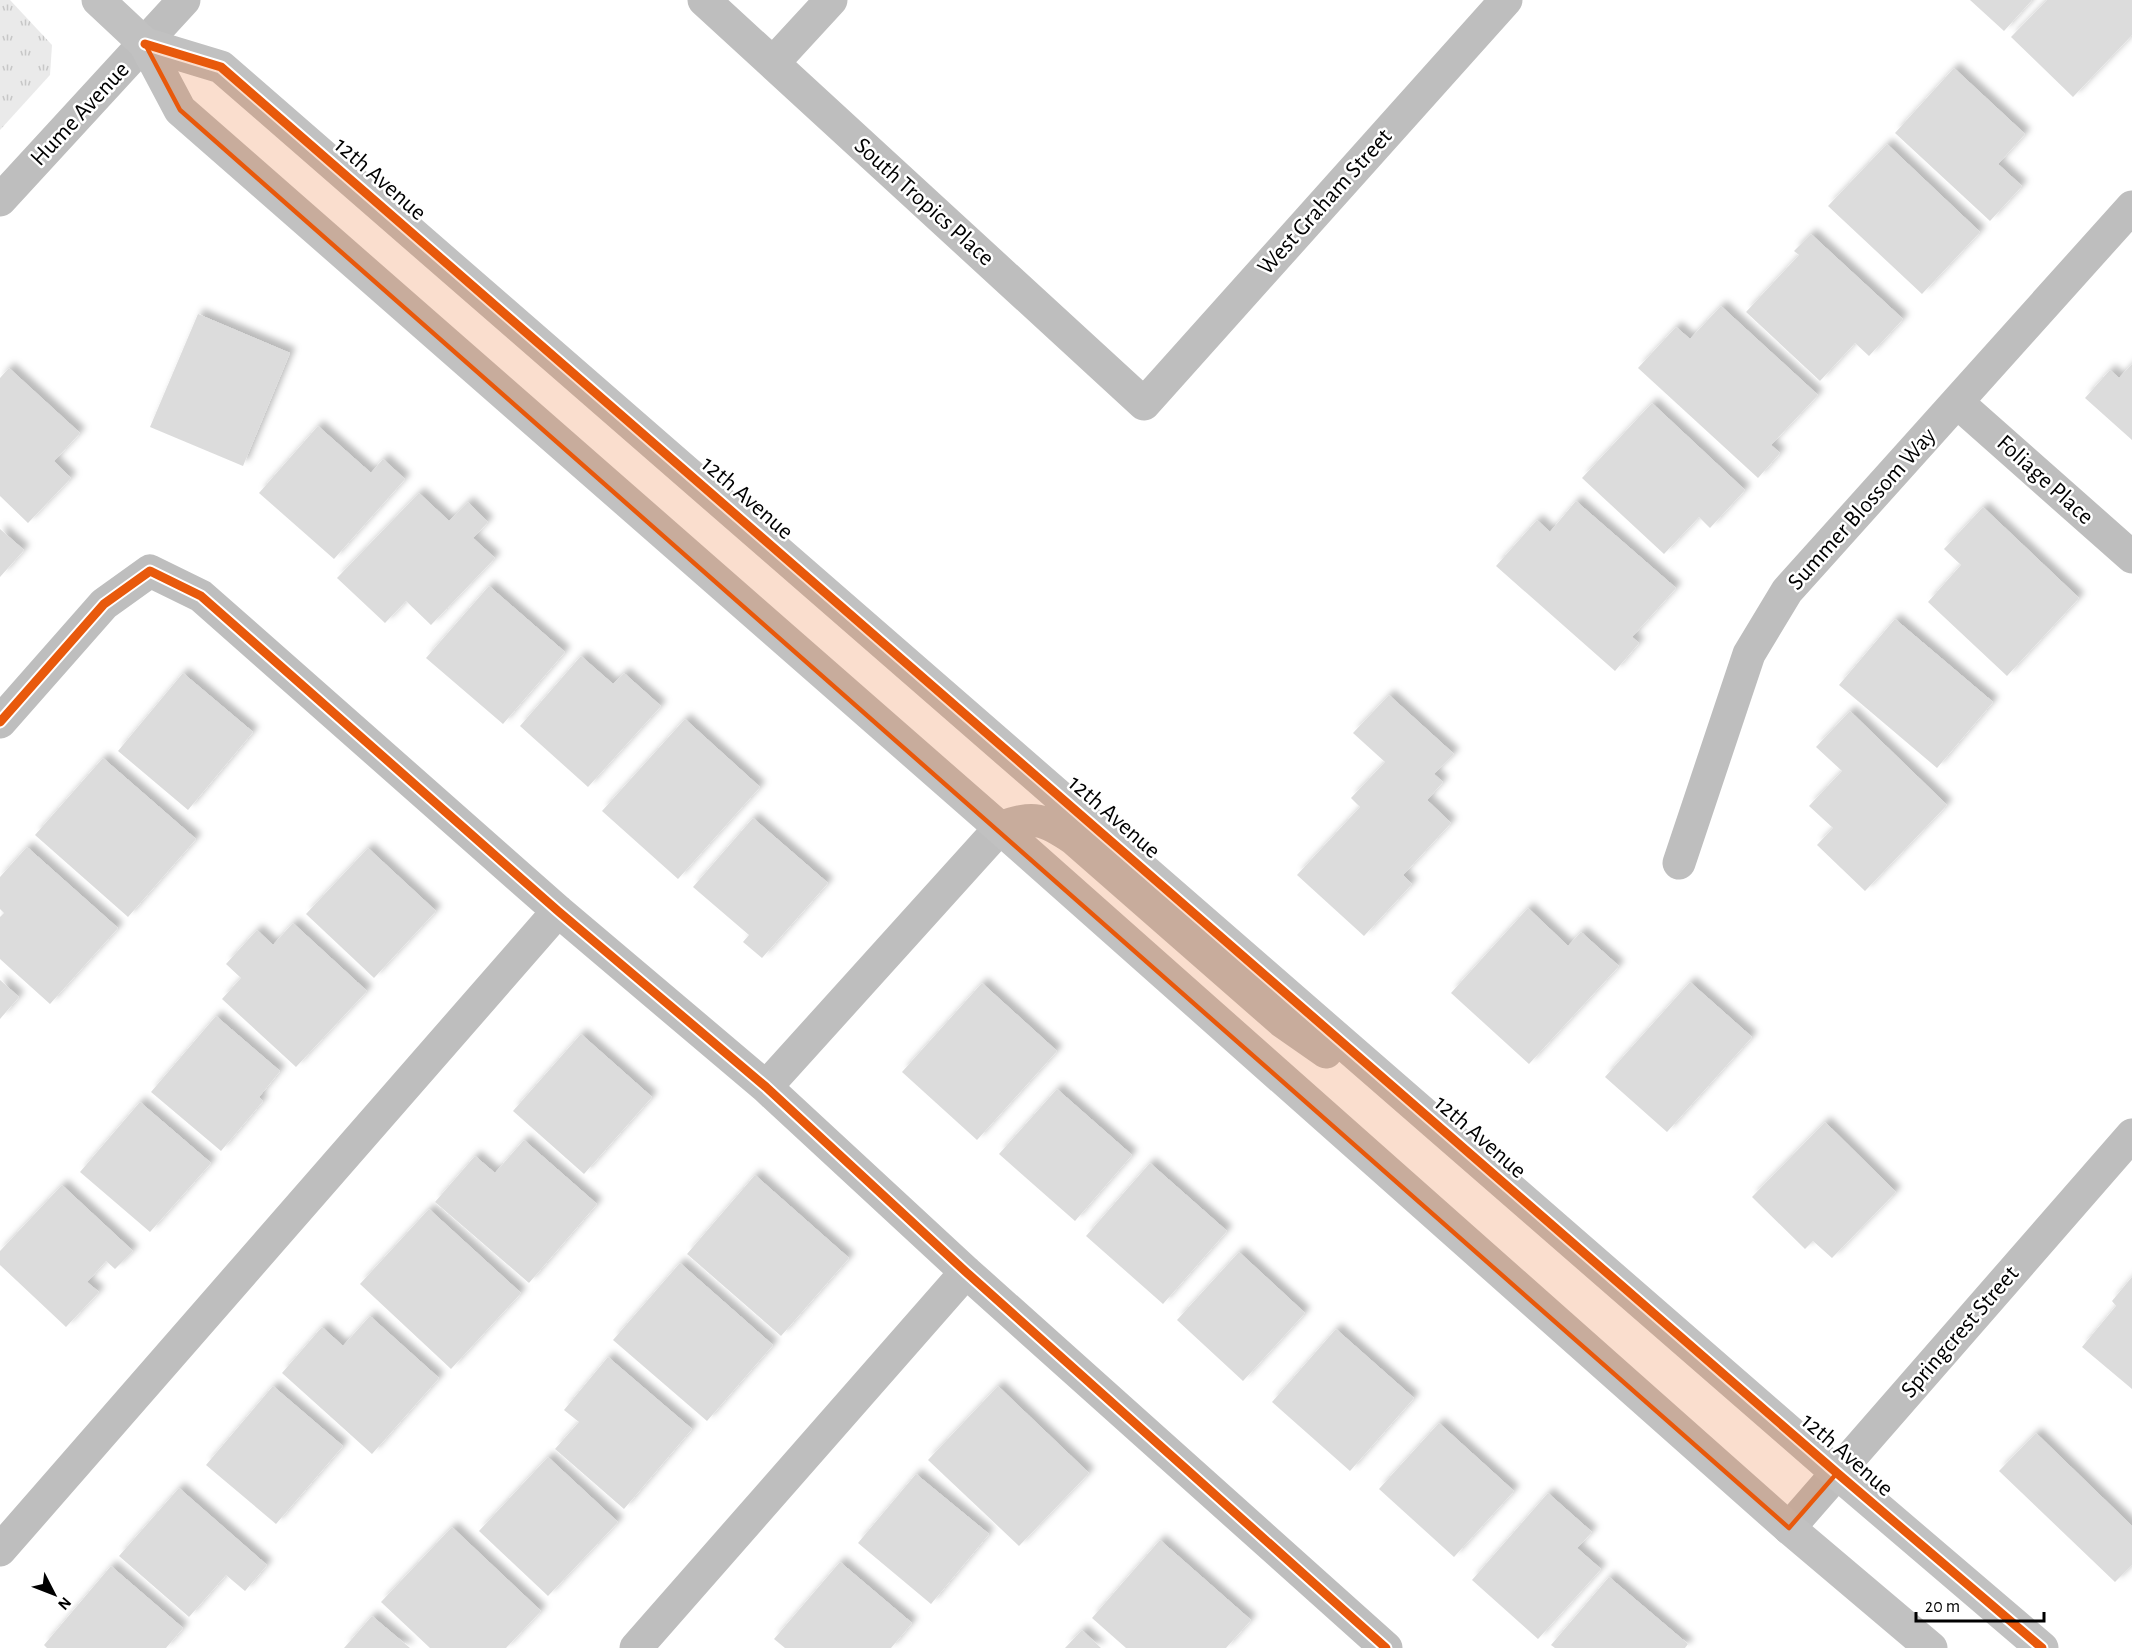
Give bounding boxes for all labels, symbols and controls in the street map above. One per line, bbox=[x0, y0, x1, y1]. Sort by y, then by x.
street label: Hume Avenue bbox=[26, 57, 134, 171]
street label: West Graham Street bbox=[1253, 124, 1397, 280]
street label: 12th Avenue bbox=[329, 133, 431, 225]
street label: South Tropics Place bbox=[850, 133, 998, 271]
street label: Summer Blossom Way bbox=[1783, 423, 1941, 595]
street label: Foliage Place bbox=[1992, 431, 2098, 529]
street label: 12th Avenue bbox=[696, 452, 798, 544]
street label: 12th Avenue bbox=[1063, 771, 1165, 863]
street label: 12th Avenue bbox=[1429, 1091, 1531, 1183]
street label: Springcrest Street bbox=[1897, 1261, 2024, 1402]
street label: 12th Avenue bbox=[1796, 1409, 1898, 1501]
north arrow bbox=[24, 1564, 84, 1624]
scale bar bbox=[1916, 1585, 2044, 1623]
text: N bbox=[55, 1594, 74, 1613]
text: 20 m bbox=[1925, 1598, 1960, 1616]

